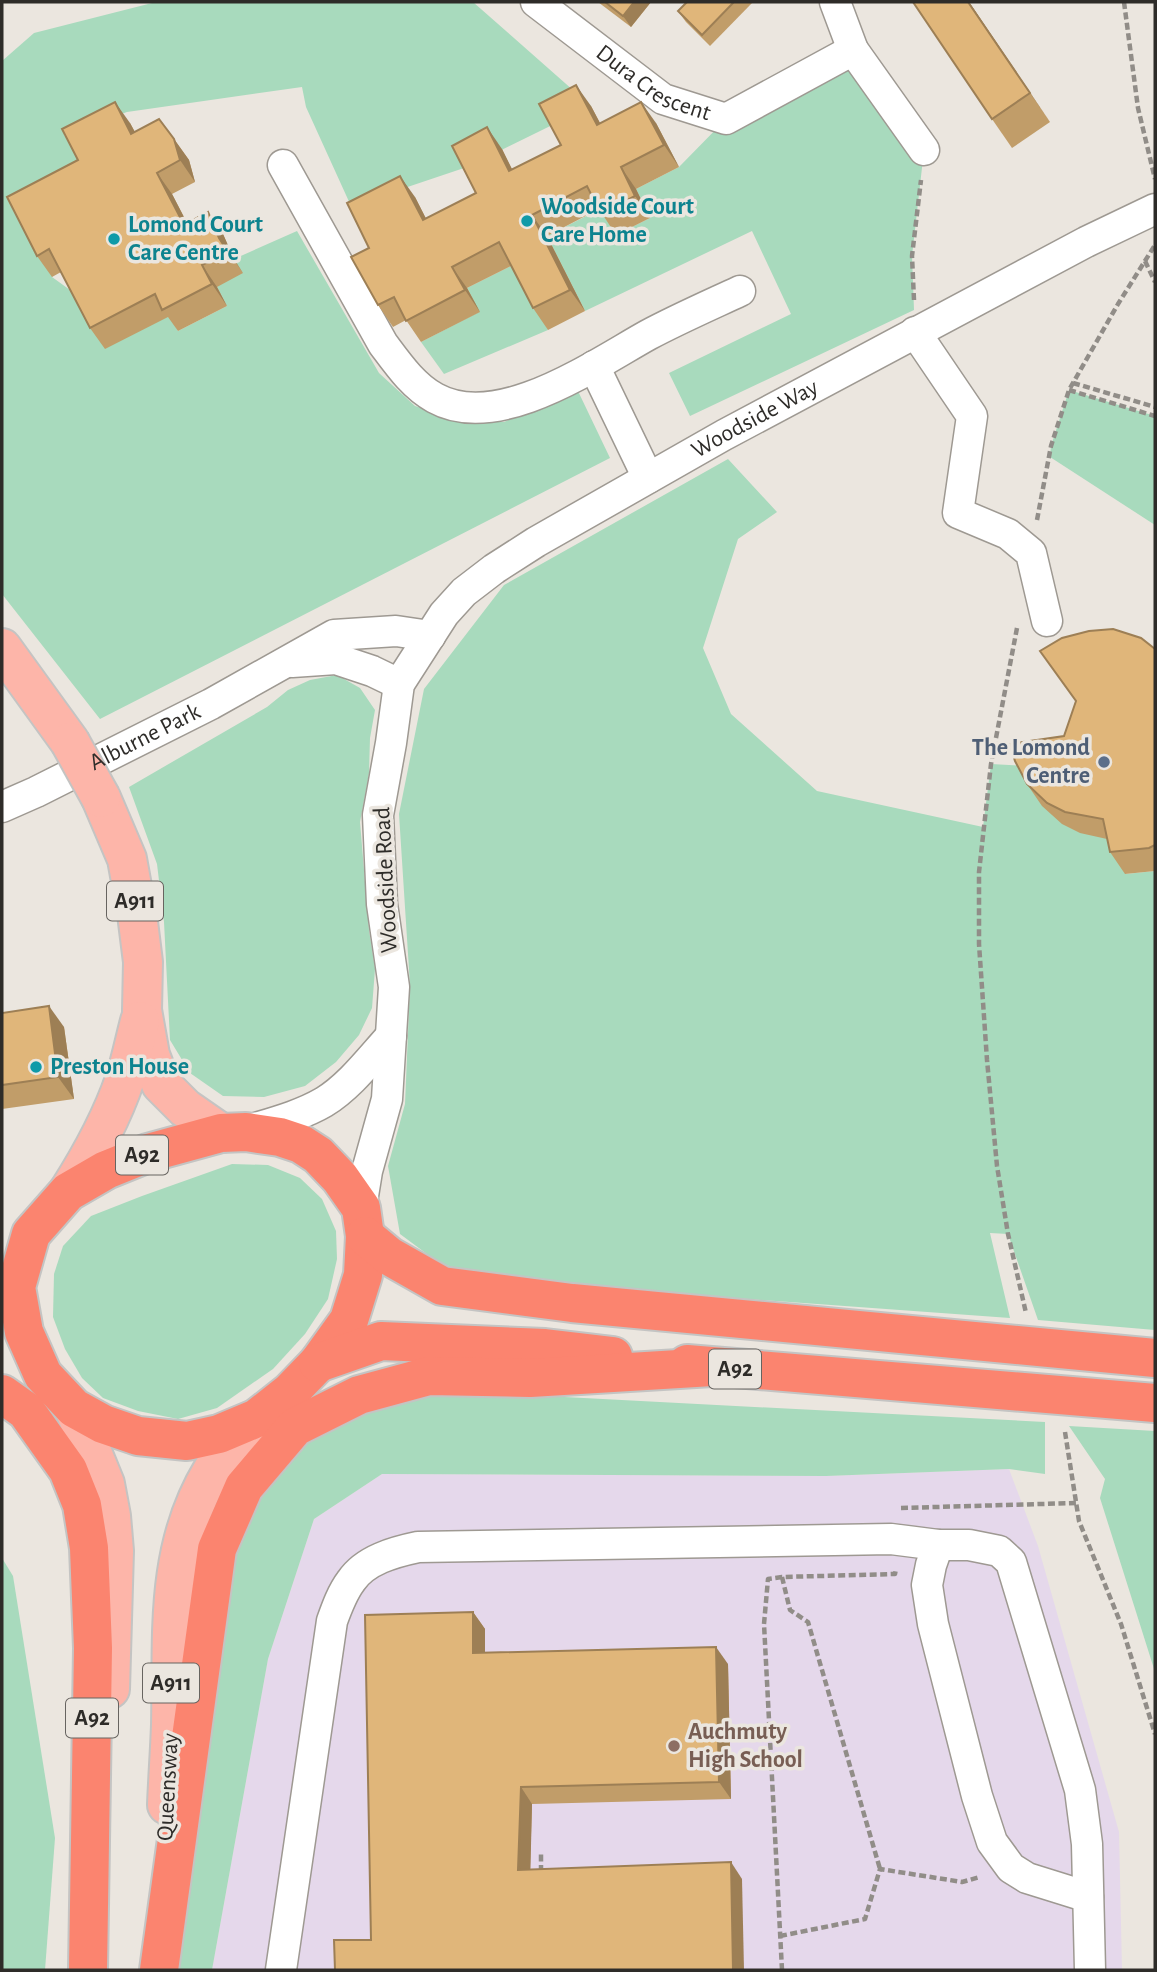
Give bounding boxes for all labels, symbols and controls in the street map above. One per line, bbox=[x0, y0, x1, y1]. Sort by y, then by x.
street label: Dura Crescent bbox=[591, 40, 714, 125]
place label: Woodside Court Care Home bbox=[541, 195, 694, 247]
place label: Lomond Court Care Centre bbox=[128, 213, 263, 265]
marker: Woodside Court Care Home bbox=[519, 213, 535, 229]
marker: Lomond Court Care Centre bbox=[106, 231, 122, 247]
street label: Woodside Way bbox=[688, 375, 822, 463]
street label: Alburne Park bbox=[85, 699, 204, 775]
place label: The Lomond Centre bbox=[972, 736, 1090, 788]
marker: The Lomond Centre bbox=[1096, 754, 1112, 770]
street label: Woodside Road bbox=[370, 806, 402, 954]
road number: A911 bbox=[107, 882, 163, 920]
place label: Preston House bbox=[50, 1055, 189, 1079]
marker: Preston House bbox=[28, 1059, 44, 1075]
road number: A92 bbox=[116, 1136, 168, 1174]
road number: A92 bbox=[709, 1350, 761, 1388]
road number: A911 bbox=[143, 1664, 199, 1702]
road number: A92 bbox=[66, 1698, 118, 1737]
place label: Auchmuty High School bbox=[688, 1720, 803, 1772]
street label: Queensway bbox=[153, 1733, 183, 1841]
marker: Auchmuty High School bbox=[666, 1738, 682, 1754]

